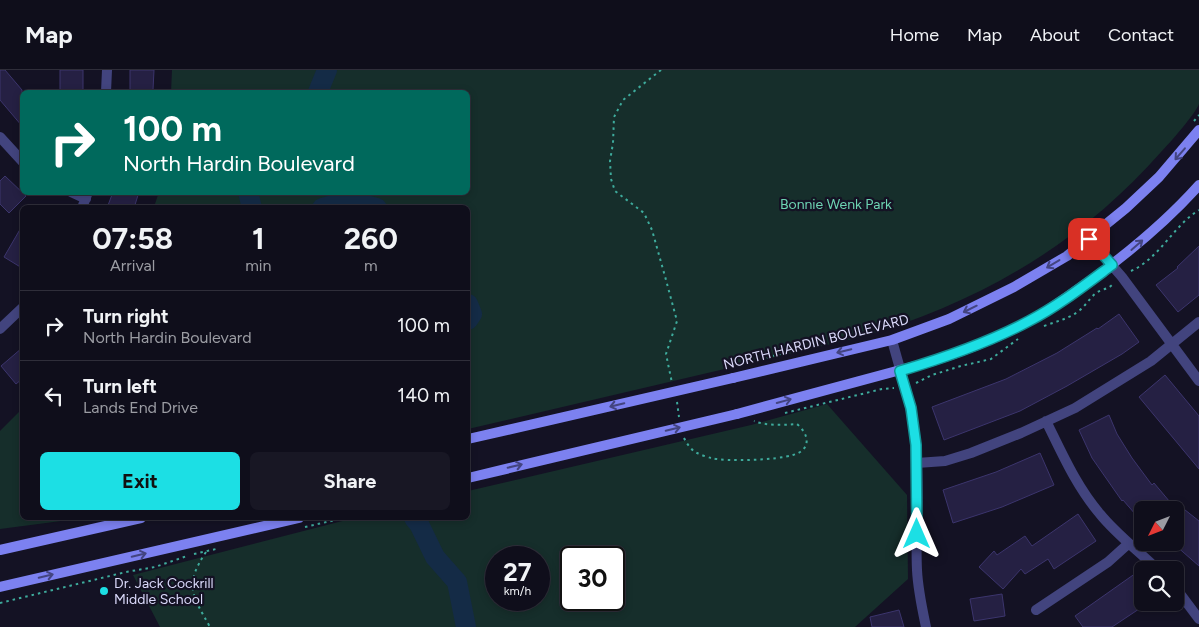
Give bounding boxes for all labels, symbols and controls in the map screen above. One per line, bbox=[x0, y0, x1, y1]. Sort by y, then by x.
text: Map bbox=[25, 20, 73, 49]
text: Home bbox=[890, 24, 939, 46]
text: Map bbox=[967, 24, 1002, 46]
text: About bbox=[1030, 24, 1080, 46]
text: Contact bbox=[1108, 24, 1174, 46]
text: 100 m bbox=[123, 108, 222, 150]
icon: right bbox=[40, 110, 105, 175]
one-way arrow bbox=[1174, 147, 1185, 160]
text: North Hardin Boulevard bbox=[123, 150, 355, 177]
park label: Bonnie Wenk Park bbox=[780, 196, 892, 213]
pin bbox=[1068, 218, 1110, 260]
text: 07:58 bbox=[92, 220, 173, 257]
text: 1 bbox=[252, 220, 265, 257]
text: 260 bbox=[344, 220, 398, 257]
icon: arrive bbox=[1075, 225, 1103, 253]
one-way arrow bbox=[1130, 239, 1143, 251]
text: Arrival bbox=[110, 256, 155, 275]
text: min bbox=[245, 256, 272, 275]
text: m bbox=[364, 256, 378, 275]
one-way arrow bbox=[1046, 260, 1060, 270]
one-way arrow bbox=[963, 304, 978, 314]
text: Turn right bbox=[83, 305, 169, 328]
street label: NORTH HARDIN BOULEVARD bbox=[722, 311, 910, 373]
icon: right bbox=[40, 312, 68, 340]
text: 100 m bbox=[397, 314, 450, 337]
text: North Hardin Boulevard bbox=[83, 328, 252, 347]
one-way arrow bbox=[837, 347, 853, 356]
text: Turn left bbox=[83, 375, 157, 398]
icon: left bbox=[40, 382, 68, 410]
text: 140 m bbox=[397, 384, 450, 407]
one-way arrow bbox=[776, 396, 792, 405]
text: Lands End Drive bbox=[83, 398, 198, 417]
one-way arrow bbox=[610, 401, 626, 410]
one-way arrow bbox=[665, 424, 681, 433]
button: Exit bbox=[40, 452, 240, 510]
button: Share bbox=[250, 452, 450, 510]
one-way arrow bbox=[506, 461, 522, 470]
north arrow bbox=[1134, 501, 1184, 551]
map controls bbox=[1134, 501, 1184, 611]
position arrow bbox=[890, 507, 942, 559]
speed limit sign: 30 bbox=[560, 546, 625, 611]
one-way arrow bbox=[131, 550, 147, 559]
text: 27 bbox=[503, 557, 532, 587]
button: search bbox=[1134, 561, 1184, 611]
one-way arrow bbox=[37, 571, 53, 580]
place label: Dr. Jack Cockrill Middle School bbox=[114, 575, 214, 608]
text: km/h bbox=[504, 584, 531, 598]
marker: Dr. Jack Cockrill Middle School bbox=[98, 585, 110, 597]

